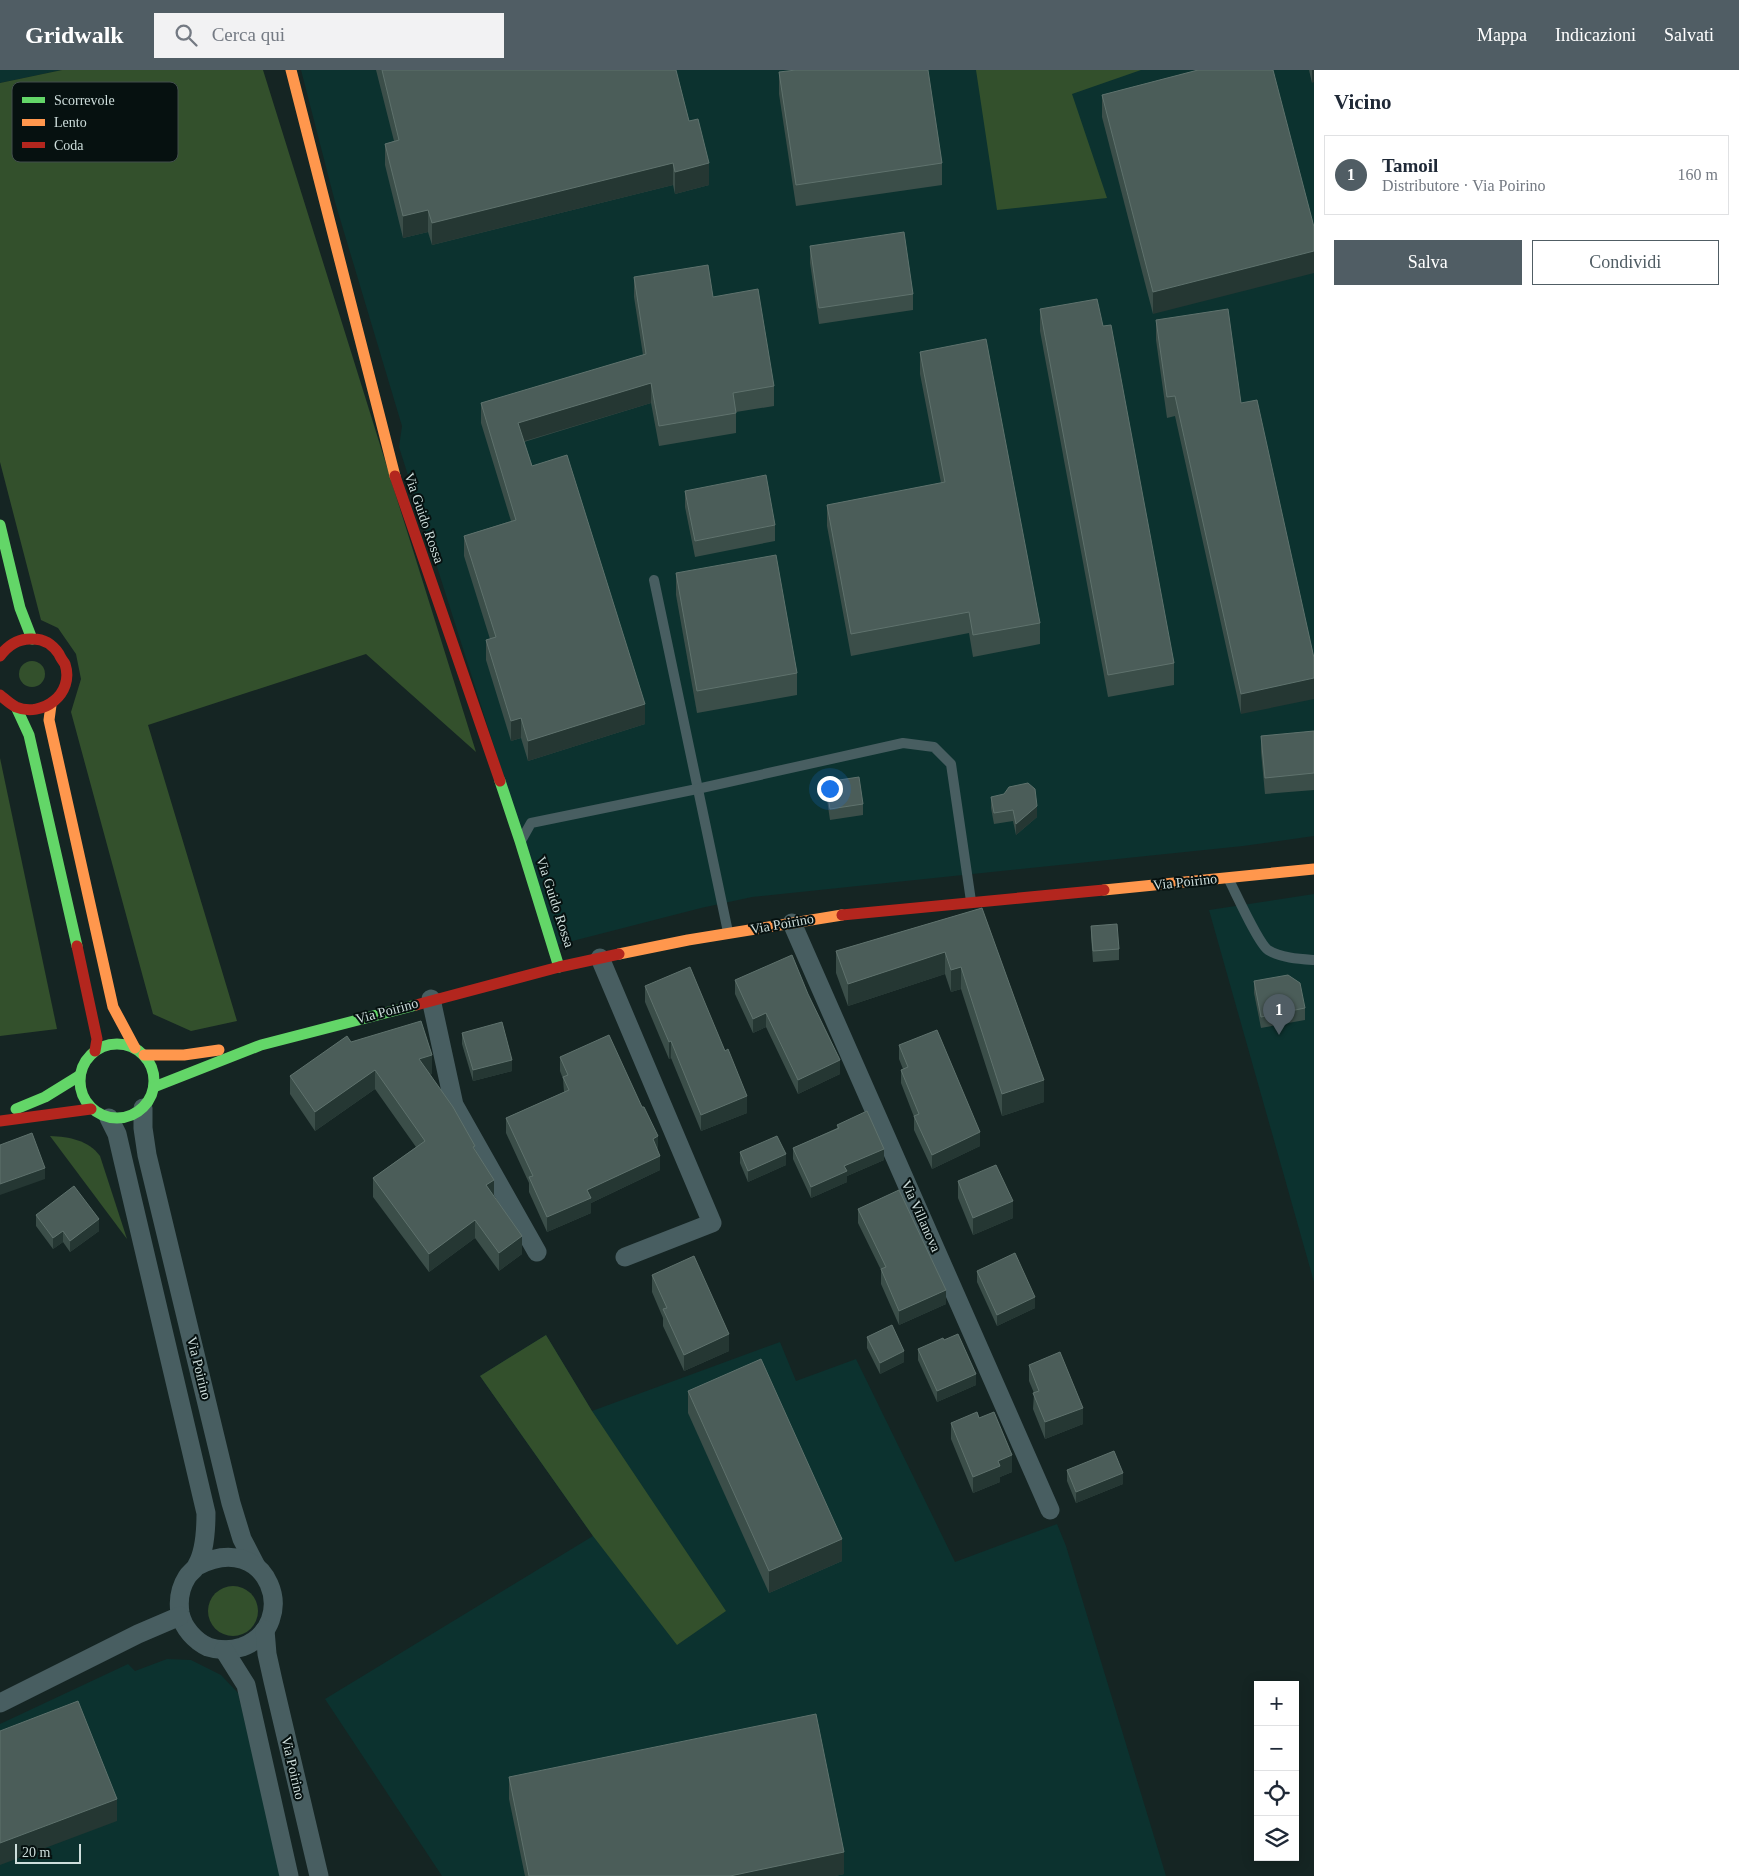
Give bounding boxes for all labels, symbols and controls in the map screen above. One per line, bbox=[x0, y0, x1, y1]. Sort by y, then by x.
search box bbox=[154, 13, 504, 58]
icon: search bbox=[172, 21, 200, 49]
text: Gridwalk bbox=[25, 22, 124, 48]
text: Cerca qui bbox=[212, 24, 285, 45]
text: Mappa bbox=[1477, 25, 1527, 45]
text: Indicazioni bbox=[1555, 25, 1636, 45]
text: Salvati bbox=[1664, 25, 1714, 45]
legend bbox=[12, 82, 178, 162]
text: Vicino bbox=[1334, 90, 1392, 114]
text: Scorrevole bbox=[54, 93, 115, 108]
text: Lento bbox=[54, 115, 87, 130]
text: Coda bbox=[54, 138, 84, 153]
text: Tamoil bbox=[1382, 155, 1438, 176]
text: 1 bbox=[1347, 166, 1355, 183]
text: 160 m bbox=[1678, 166, 1718, 183]
text: Distributore · Via Poirino bbox=[1382, 177, 1546, 194]
button: Salva bbox=[1334, 240, 1522, 285]
button: Condividi bbox=[1532, 240, 1719, 285]
street label: Via Guido Rossa bbox=[401, 471, 447, 566]
your location bbox=[817, 776, 843, 802]
street label: Via Guido Rossa bbox=[533, 855, 577, 950]
street label: Via Poirino bbox=[1152, 871, 1218, 893]
street label: Via Poirino bbox=[749, 911, 815, 937]
pin: 1 bbox=[1263, 994, 1295, 1035]
street label: Via Poirino bbox=[354, 995, 420, 1027]
street label: Via Villanova bbox=[898, 1178, 944, 1255]
street label: Via Poirino bbox=[184, 1335, 214, 1401]
map controls bbox=[1254, 1681, 1299, 1861]
button: + bbox=[1254, 1681, 1299, 1726]
button: − bbox=[1254, 1726, 1299, 1771]
street label: Via Poirino bbox=[278, 1735, 308, 1801]
button: locate bbox=[1254, 1771, 1299, 1816]
button: layers bbox=[1254, 1816, 1299, 1861]
scale bar bbox=[15, 1841, 81, 1864]
text: 20 m bbox=[22, 1845, 50, 1860]

